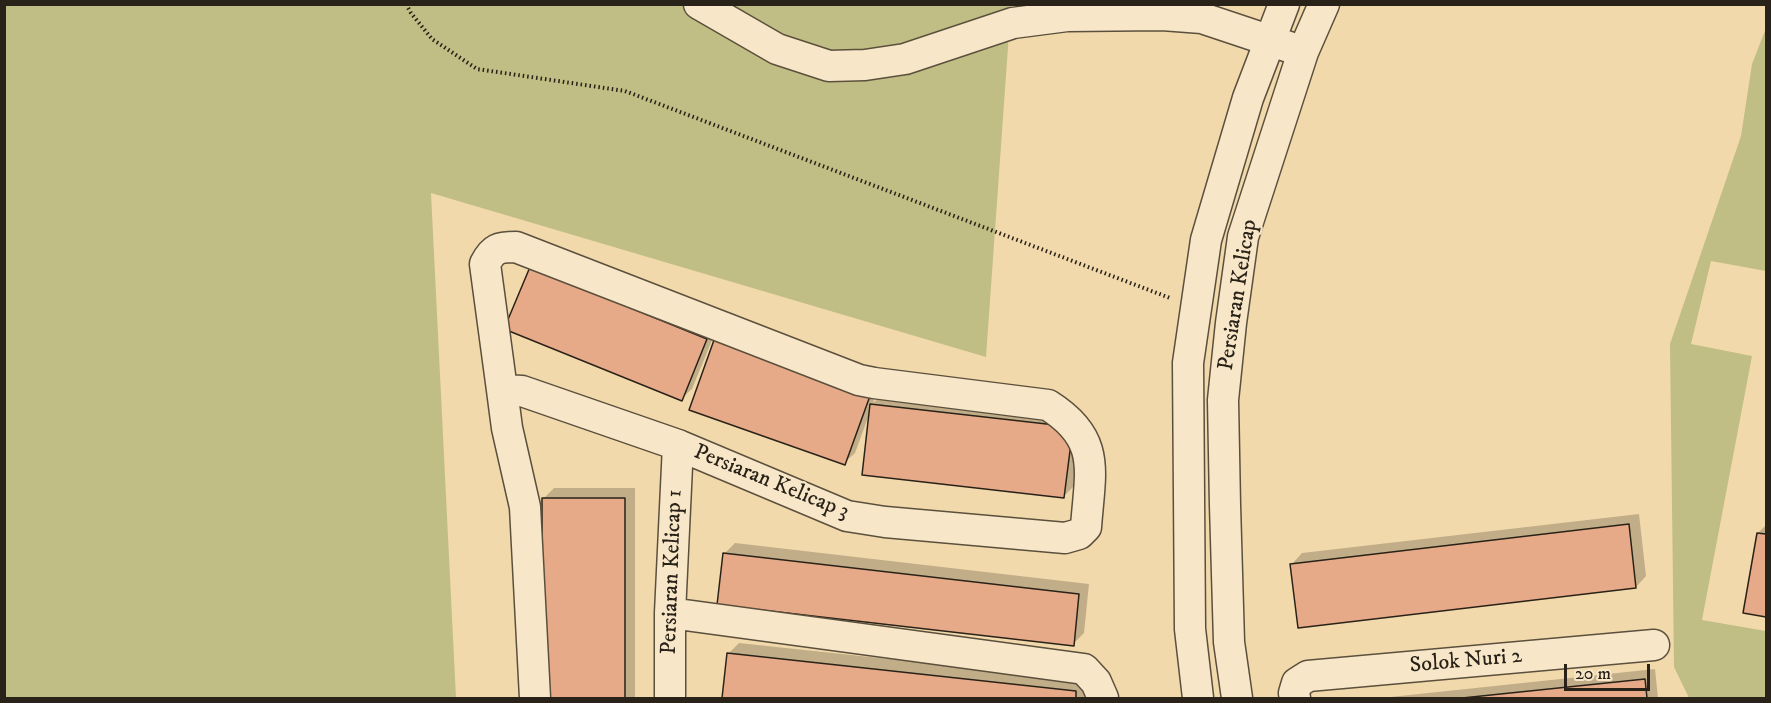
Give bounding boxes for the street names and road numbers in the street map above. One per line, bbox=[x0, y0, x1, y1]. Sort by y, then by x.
street label: Persiaran Kelicap bbox=[1214, 218, 1264, 372]
street label: Persiaran Kelicap 3 bbox=[689, 440, 853, 526]
street label: Persiaran Kelicap 1 bbox=[657, 489, 689, 655]
street label: Solok Nuri 2 bbox=[1409, 644, 1523, 680]

